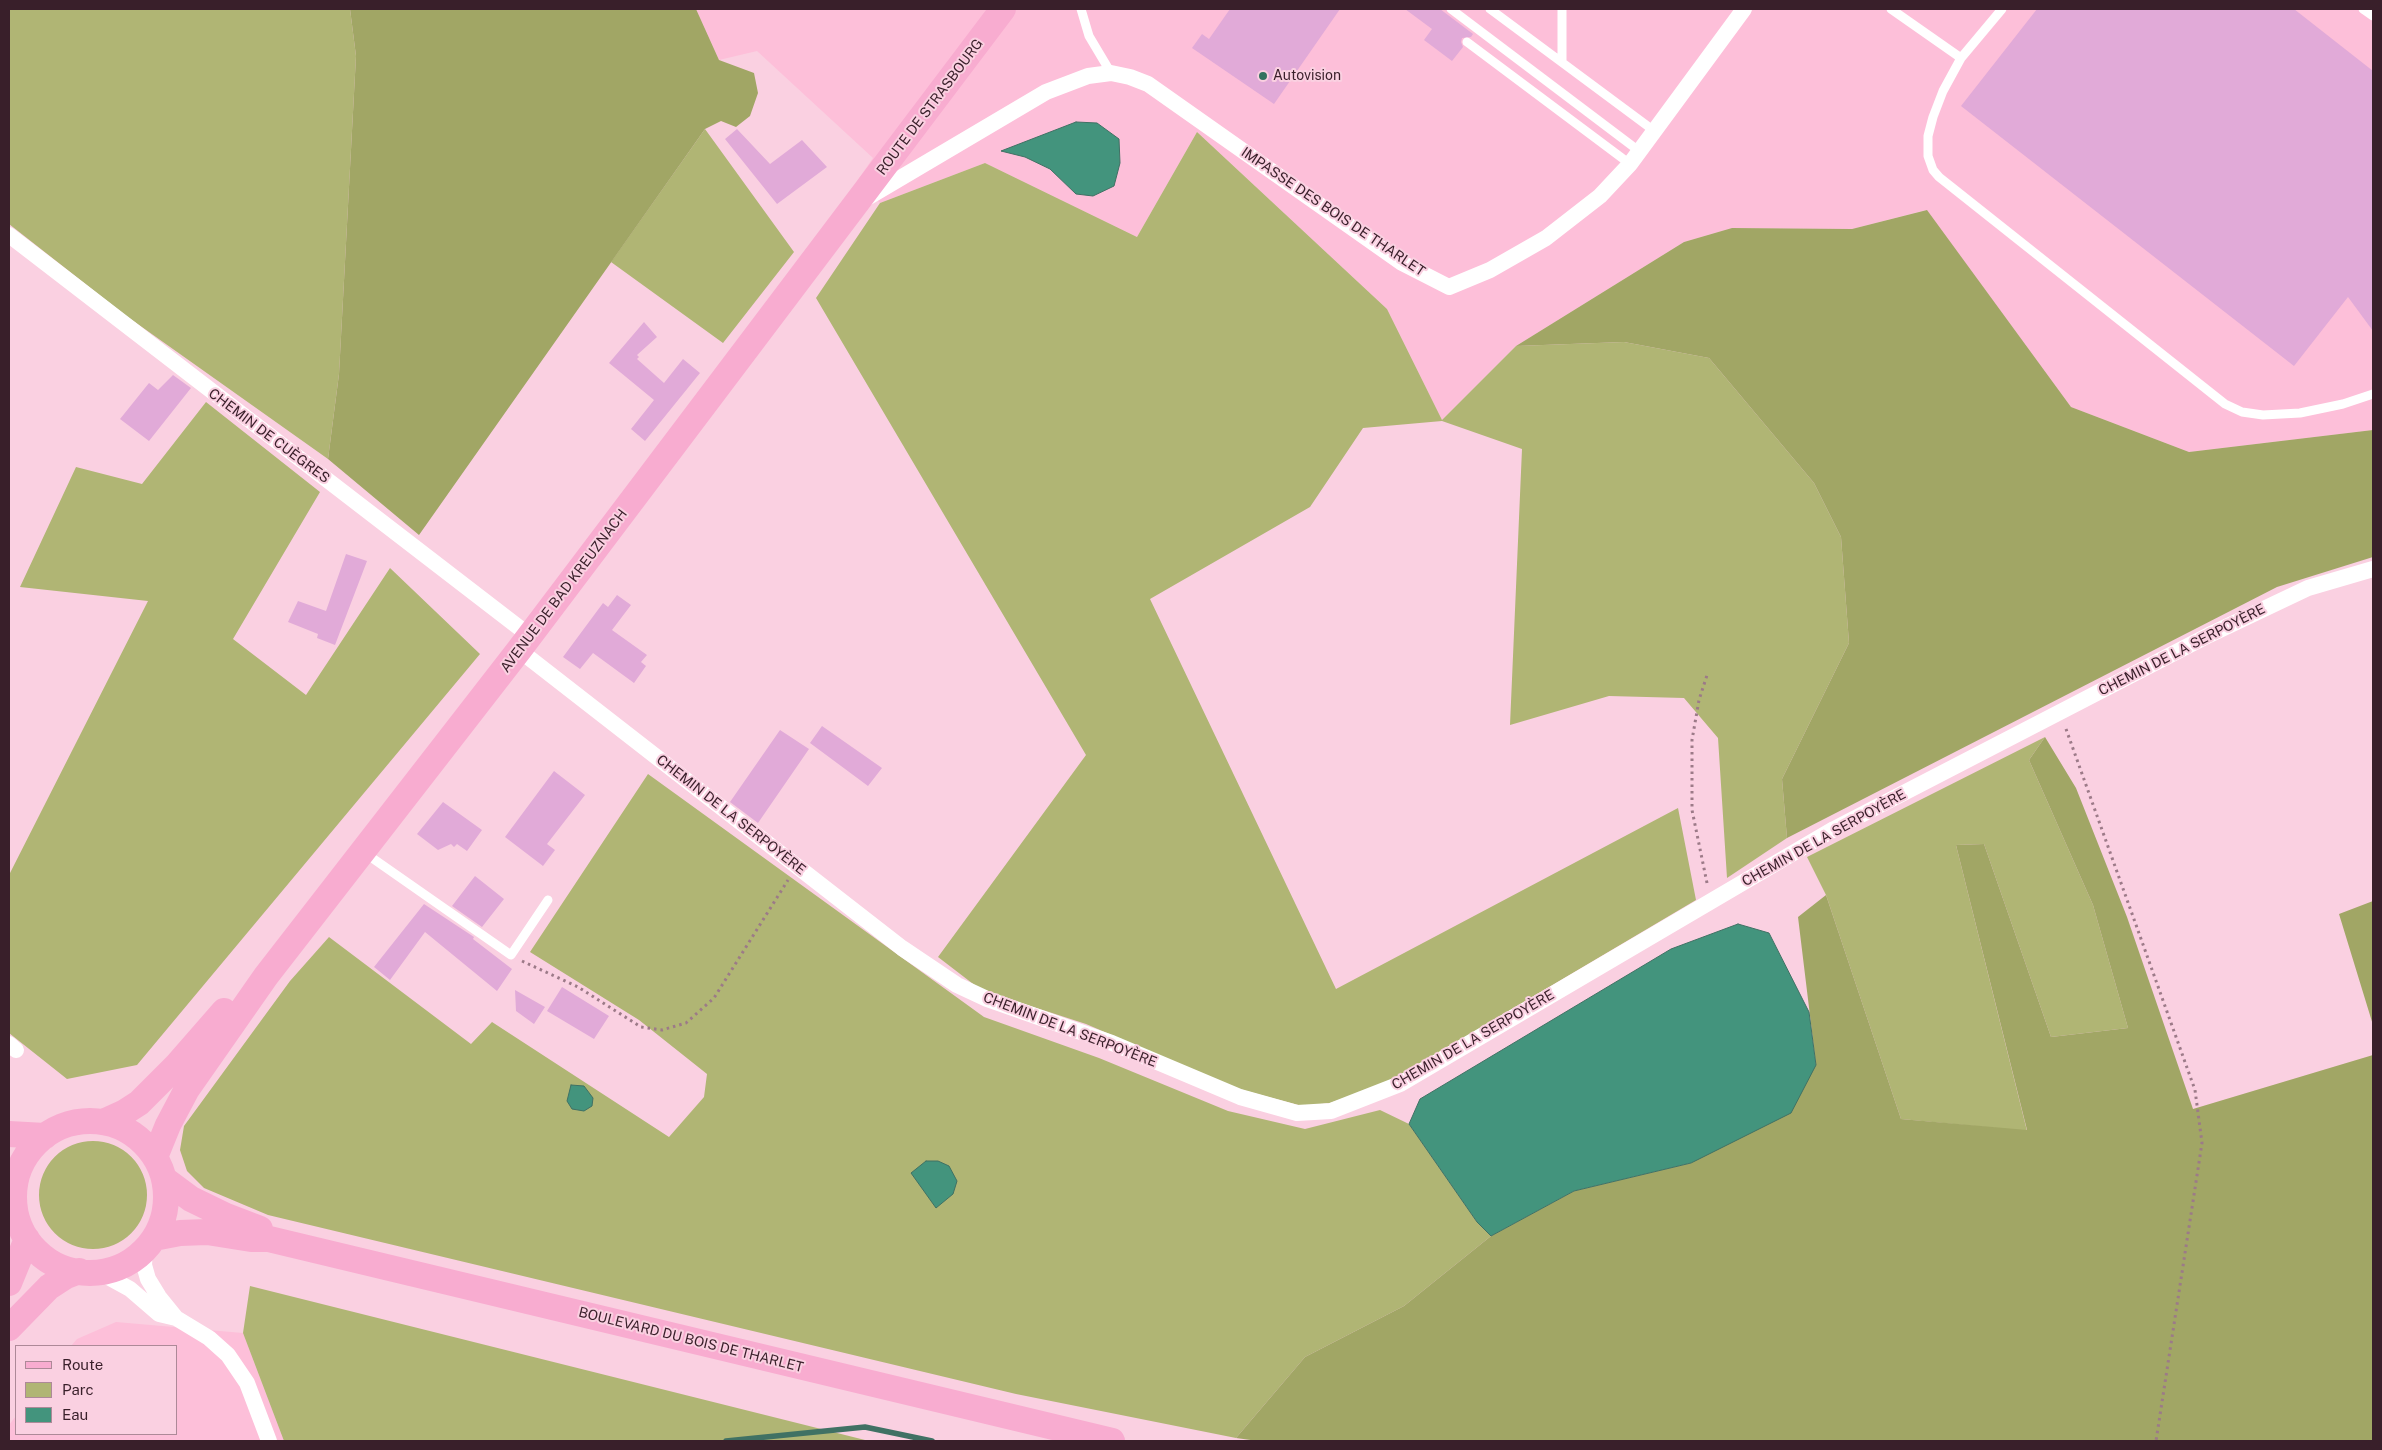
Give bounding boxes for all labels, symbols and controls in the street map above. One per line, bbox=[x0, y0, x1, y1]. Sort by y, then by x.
street label: ROUTE DE STRASBOURG bbox=[873, 36, 987, 178]
place label: Autovision bbox=[1273, 68, 1341, 84]
marker: Autovision bbox=[1257, 70, 1269, 82]
street label: IMPASSE DES BOIS DE THARLET bbox=[1238, 144, 1428, 280]
street label: CHEMIN DE CUÈGRES bbox=[205, 385, 333, 487]
street label: AVENUE DE BAD KREUZNACH bbox=[497, 506, 631, 676]
street label: CHEMIN DE LA SERPOYÈRE bbox=[2096, 601, 2268, 699]
street label: CHEMIN DE LA SERPOYÈRE bbox=[653, 751, 809, 879]
street label: CHEMIN DE LA SERPOYÈRE bbox=[1739, 786, 1909, 890]
street label: CHEMIN DE LA SERPOYÈRE bbox=[1389, 987, 1557, 1093]
street label: CHEMIN DE LA SERPOYÈRE bbox=[981, 989, 1159, 1071]
street label: BOULEVARD DU BOIS DE THARLET bbox=[577, 1304, 805, 1376]
legend bbox=[15, 1345, 178, 1435]
text: Route bbox=[62, 1356, 103, 1373]
text: Parc bbox=[62, 1381, 94, 1398]
text: Eau bbox=[62, 1406, 88, 1423]

